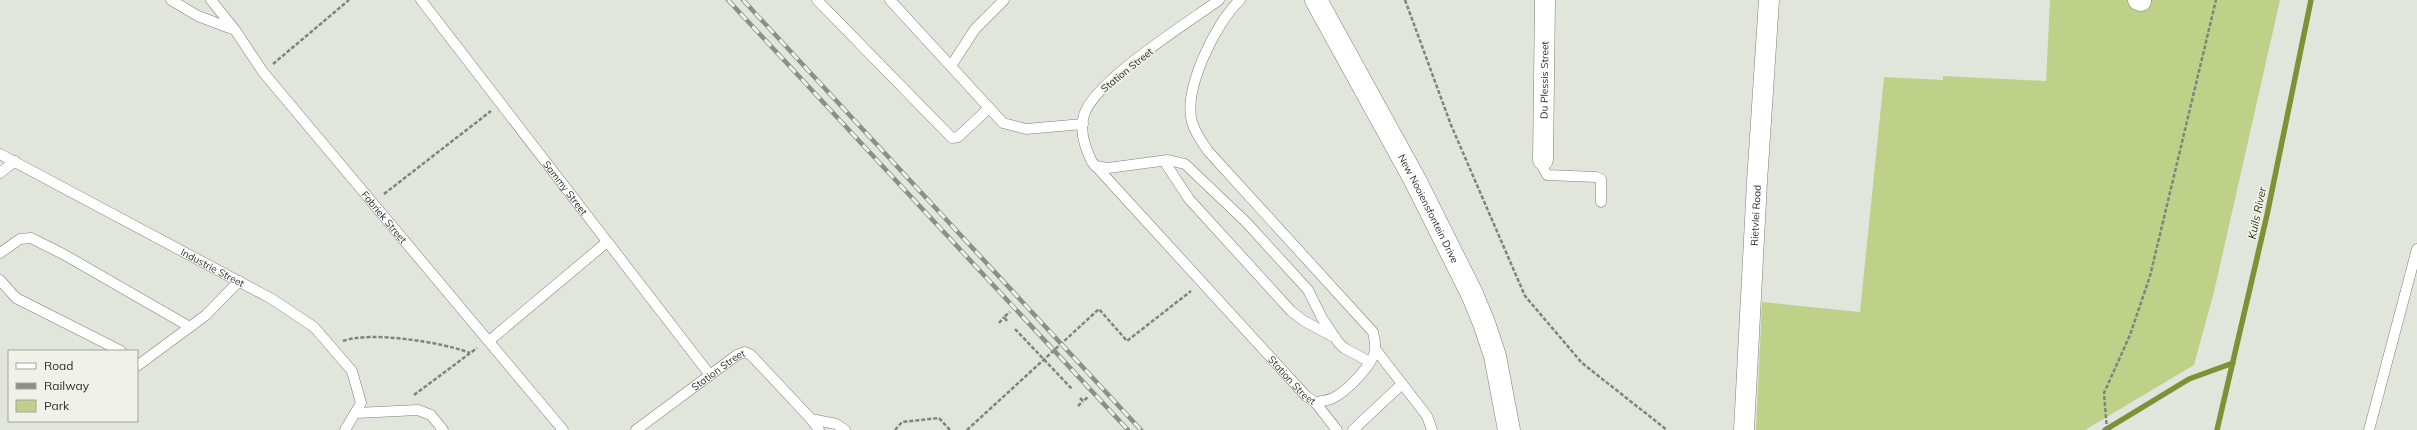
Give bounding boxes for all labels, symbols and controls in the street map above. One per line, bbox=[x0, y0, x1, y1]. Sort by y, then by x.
street label: Du Plessis Street bbox=[1537, 40, 1551, 119]
street label: Station Street bbox=[1098, 45, 1156, 95]
street label: New Nooiensfontein Drive bbox=[1395, 152, 1462, 265]
street label: Sammy Street bbox=[541, 158, 591, 218]
street label: Rietvlei Road bbox=[1747, 184, 1763, 246]
water label: Kuils River bbox=[2245, 185, 2270, 240]
street label: Fabriek Street bbox=[359, 188, 410, 246]
street label: Industrie Street bbox=[179, 245, 247, 290]
street label: Station Street bbox=[689, 346, 747, 393]
legend bbox=[8, 350, 138, 422]
street label: Station Street bbox=[1266, 353, 1319, 408]
text: Road bbox=[44, 358, 73, 373]
text: Railway bbox=[44, 378, 90, 393]
text: Park bbox=[44, 398, 70, 413]

